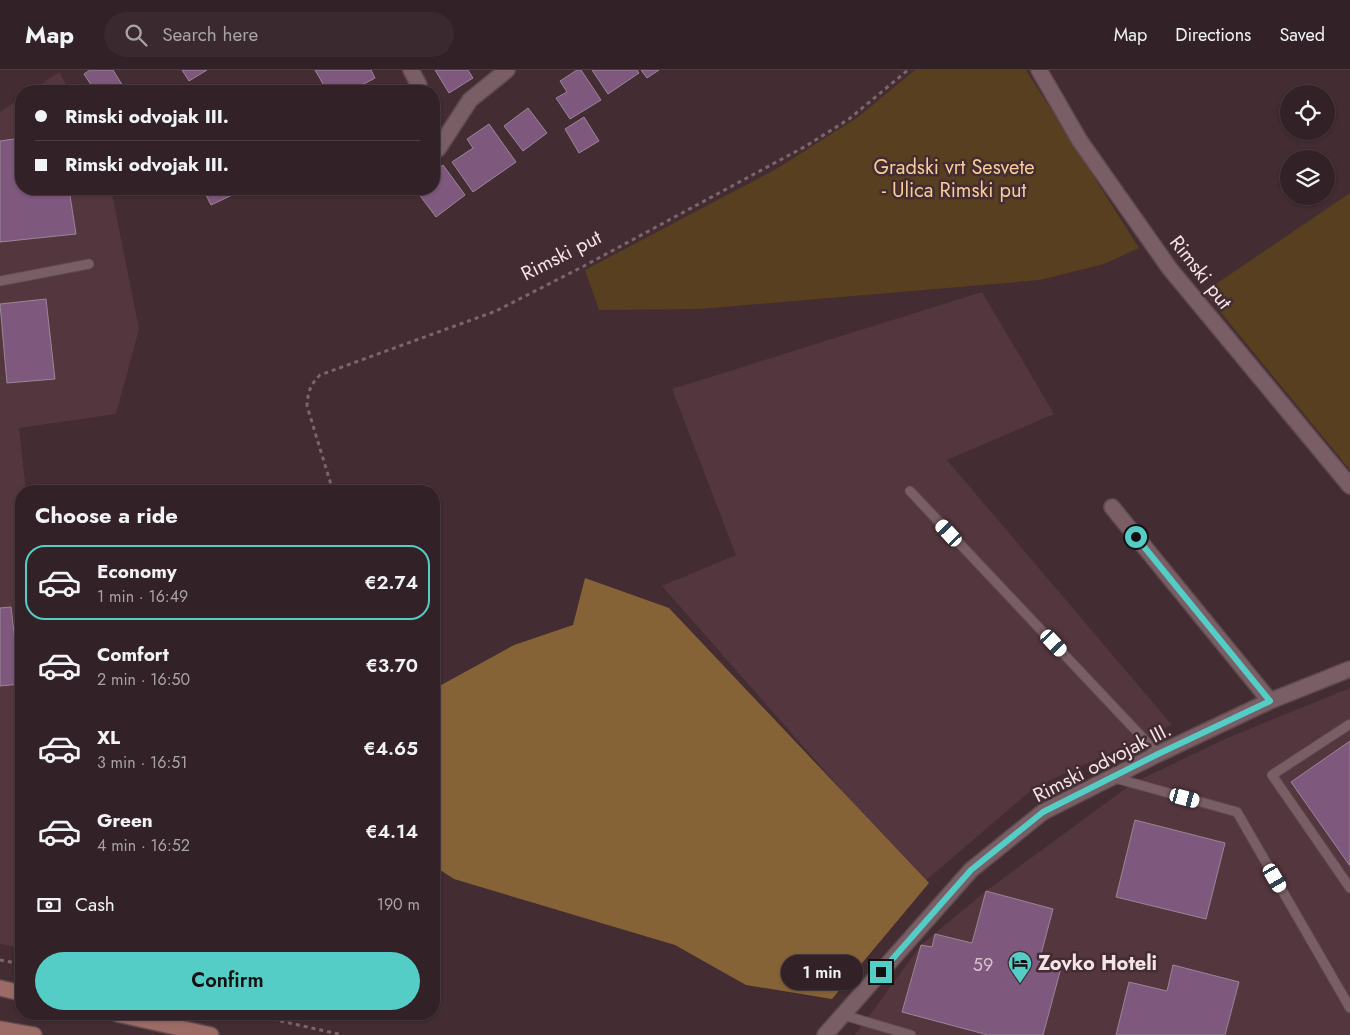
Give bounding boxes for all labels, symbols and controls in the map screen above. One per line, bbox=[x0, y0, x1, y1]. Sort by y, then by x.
search box bbox=[104, 12, 454, 57]
text: Map bbox=[25, 17, 74, 52]
icon: search bbox=[122, 21, 150, 49]
text: Search here bbox=[162, 21, 258, 48]
text: Map bbox=[1114, 22, 1147, 48]
text: Directions bbox=[1175, 22, 1251, 48]
text: Saved bbox=[1279, 22, 1325, 48]
map controls bbox=[1280, 85, 1335, 205]
button: locate bbox=[1280, 85, 1335, 140]
text: Rimski odvojak III. bbox=[65, 103, 229, 130]
button: layers bbox=[1280, 150, 1335, 205]
text: Rimski odvojak III. bbox=[65, 151, 229, 178]
park label: Gradski vrt Sesvete - Ulica Rimski put bbox=[873, 153, 1035, 205]
street label: Rimski put bbox=[516, 223, 607, 288]
street label: Rimski put bbox=[1162, 229, 1239, 316]
text: Choose a ride bbox=[35, 499, 178, 531]
car bbox=[933, 517, 964, 549]
route start bbox=[1125, 526, 1147, 548]
text: Economy bbox=[97, 558, 177, 585]
icon: car bbox=[37, 560, 82, 605]
text: €2.74 bbox=[364, 569, 418, 596]
text: 1 min · 16:49 bbox=[97, 585, 188, 608]
car bbox=[1038, 627, 1069, 659]
text: Comfort bbox=[97, 641, 169, 668]
icon: car bbox=[37, 643, 82, 688]
text: €3.70 bbox=[366, 652, 418, 679]
text: 2 min · 16:50 bbox=[97, 668, 190, 691]
street label: Rimski odvojak III. bbox=[1028, 715, 1176, 810]
text: XL bbox=[97, 724, 120, 751]
icon: car bbox=[37, 726, 82, 771]
text: €4.65 bbox=[364, 735, 418, 762]
text: 3 min · 16:51 bbox=[97, 751, 187, 774]
car bbox=[1168, 787, 1201, 809]
text: Green bbox=[97, 807, 153, 834]
icon: car bbox=[37, 809, 82, 854]
text: €4.14 bbox=[366, 818, 418, 845]
text: 4 min · 16:52 bbox=[97, 834, 190, 857]
car bbox=[1261, 861, 1288, 895]
icon: cash bbox=[35, 891, 63, 919]
text: Cash bbox=[75, 891, 115, 918]
text: 190 m bbox=[377, 893, 420, 916]
place label: Zovko Hoteli bbox=[1038, 949, 1157, 978]
hotel icon: Zovko Hoteli bbox=[1007, 950, 1033, 984]
button: Confirm bbox=[35, 952, 420, 1010]
house number: 59 bbox=[973, 952, 993, 978]
callout: 1 min bbox=[781, 954, 864, 990]
text: 1 min bbox=[803, 961, 841, 984]
route end bbox=[870, 961, 892, 983]

